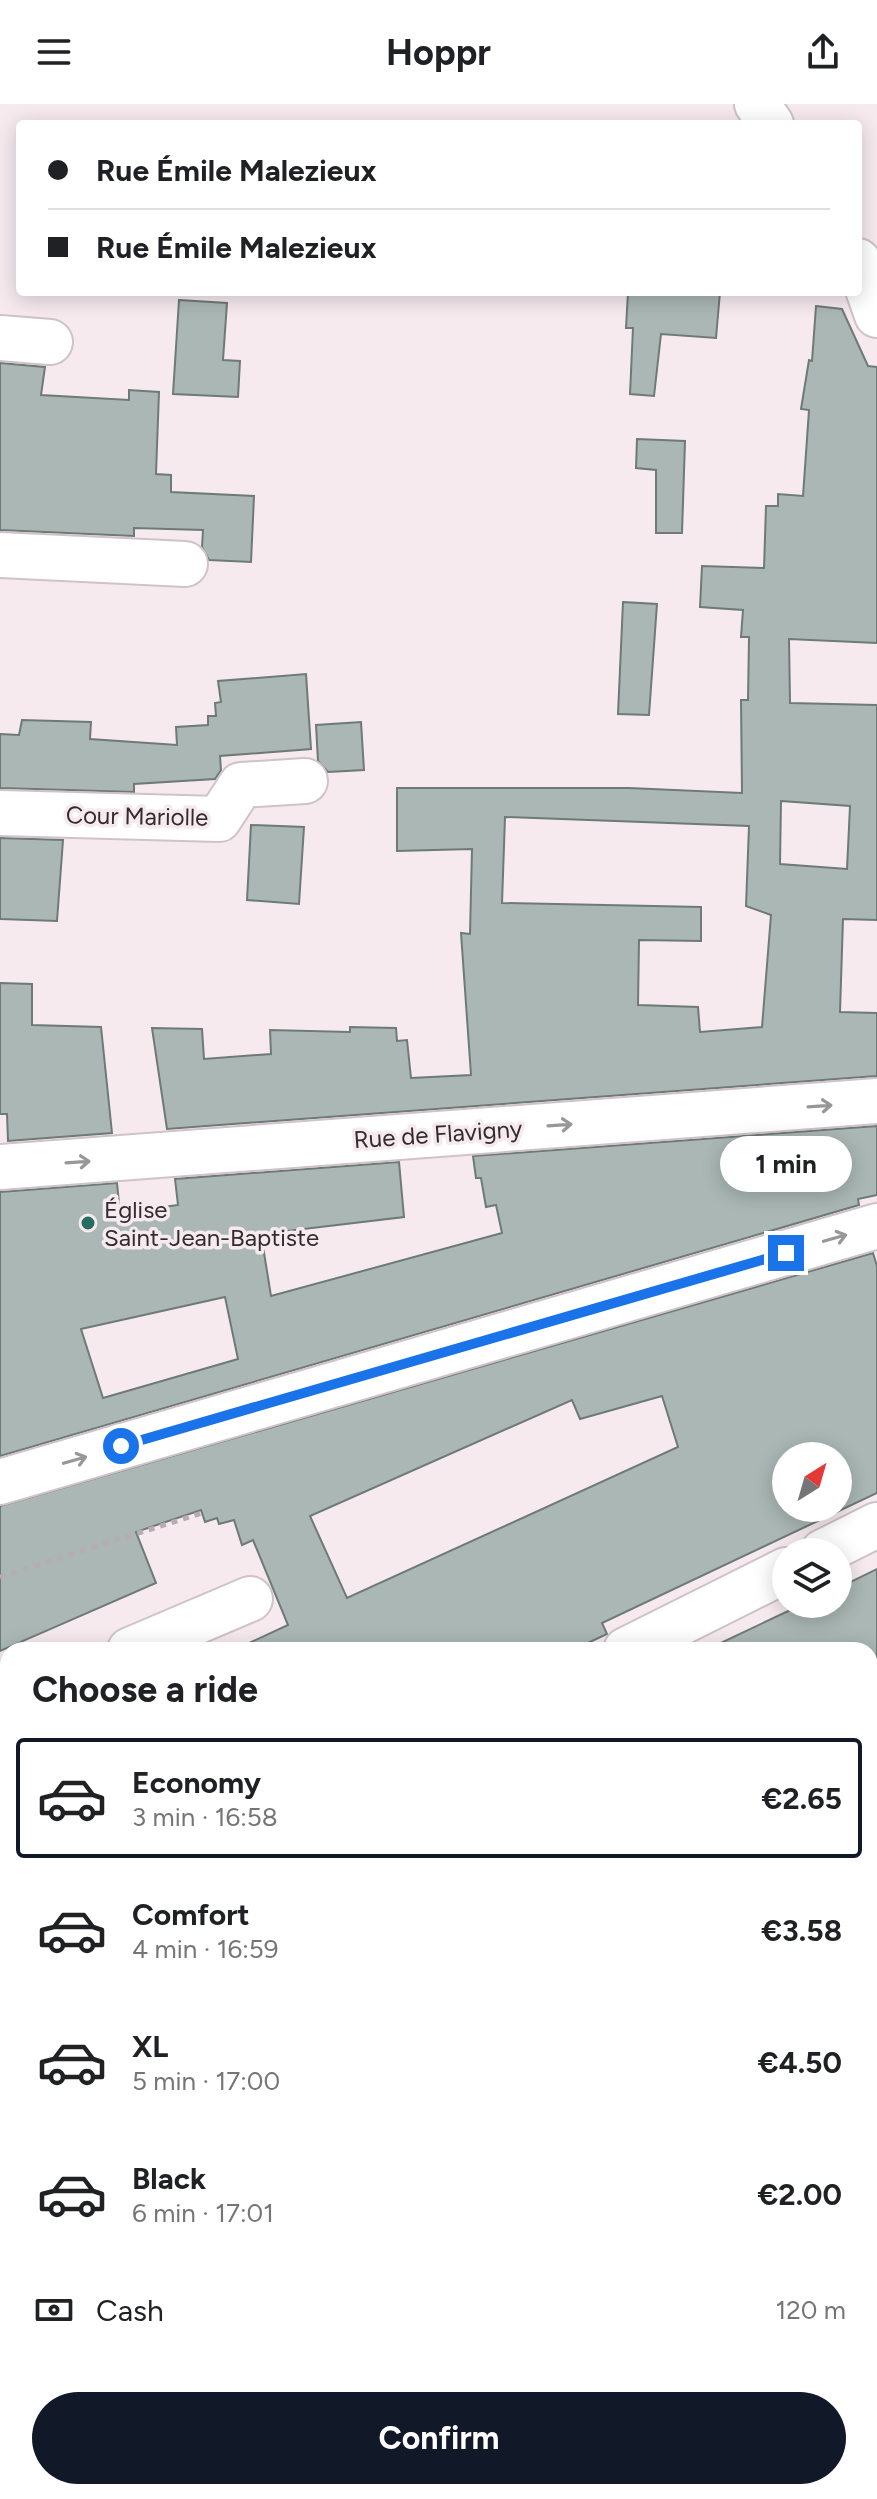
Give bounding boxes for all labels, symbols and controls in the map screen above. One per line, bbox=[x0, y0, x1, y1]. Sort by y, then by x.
icon: menu bbox=[32, 30, 76, 74]
icon: share bbox=[801, 30, 845, 74]
text: Hoppr bbox=[386, 31, 491, 74]
text: Rue Émile Malezieux bbox=[96, 152, 377, 189]
text: Rue Émile Malezieux bbox=[96, 229, 377, 266]
street label: Cour Mariolle bbox=[66, 800, 208, 832]
one-way arrow bbox=[806, 1098, 833, 1113]
street label: Rue de Flavigny bbox=[353, 1114, 524, 1154]
one-way arrow bbox=[546, 1117, 573, 1132]
callout: 1 min bbox=[720, 1137, 852, 1193]
text: 1 min bbox=[755, 1148, 817, 1180]
one-way arrow bbox=[64, 1154, 91, 1169]
place label: Église Saint-Jean-Baptiste bbox=[104, 1195, 319, 1252]
marker: Église Saint-Jean-Baptiste bbox=[79, 1214, 97, 1232]
one-way arrow bbox=[822, 1230, 848, 1245]
route end bbox=[768, 1235, 804, 1271]
route start bbox=[103, 1428, 139, 1464]
north arrow bbox=[772, 1442, 852, 1522]
map controls bbox=[772, 1442, 852, 1618]
one-way arrow bbox=[61, 1452, 87, 1467]
button: layers bbox=[772, 1538, 852, 1618]
text: Choose a ride bbox=[32, 1668, 258, 1711]
icon: car bbox=[36, 1762, 108, 1834]
text: Economy bbox=[132, 1764, 261, 1801]
text: €2.65 bbox=[762, 1780, 842, 1817]
text: 3 min · 16:58 bbox=[132, 1801, 278, 1833]
icon: car bbox=[36, 1894, 108, 1966]
text: Comfort bbox=[132, 1896, 250, 1933]
text: €3.58 bbox=[761, 1912, 842, 1949]
text: 4 min · 16:59 bbox=[132, 1933, 278, 1965]
icon: car bbox=[36, 2026, 108, 2098]
text: XL bbox=[132, 2028, 168, 2065]
text: €4.50 bbox=[758, 2044, 842, 2081]
text: 5 min · 17:00 bbox=[132, 2065, 280, 2097]
icon: car bbox=[36, 2158, 108, 2230]
text: Black bbox=[132, 2160, 206, 2197]
text: €2.00 bbox=[757, 2176, 842, 2213]
text: 6 min · 17:01 bbox=[132, 2197, 274, 2229]
icon: cash bbox=[32, 2288, 76, 2332]
text: Cash bbox=[96, 2292, 164, 2329]
text: 120 m bbox=[776, 2294, 846, 2326]
button: Confirm bbox=[32, 2392, 846, 2484]

